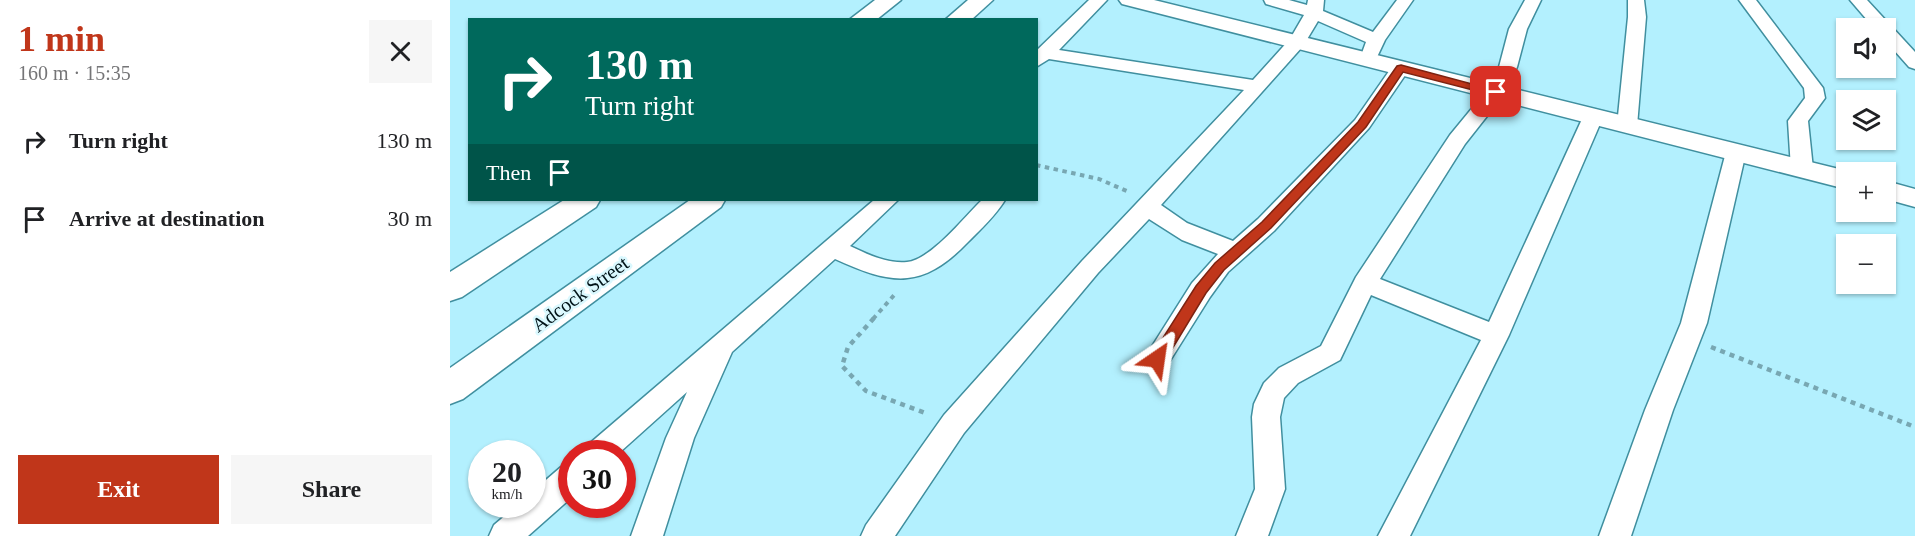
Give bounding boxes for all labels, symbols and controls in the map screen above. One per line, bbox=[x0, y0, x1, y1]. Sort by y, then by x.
map controls bbox=[1836, 18, 1896, 294]
button: sound bbox=[1836, 18, 1896, 78]
text: 1 min bbox=[18, 19, 105, 59]
button: close bbox=[369, 20, 432, 83]
icon: right bbox=[486, 42, 564, 120]
text: 130 m bbox=[585, 42, 694, 88]
text: 160 m · 15:35 bbox=[18, 62, 131, 84]
pin bbox=[1470, 66, 1521, 117]
icon: arrive bbox=[1479, 75, 1512, 108]
button: layers bbox=[1836, 90, 1896, 150]
text: Turn right bbox=[585, 91, 694, 121]
icon: right bbox=[18, 125, 51, 158]
text: Turn right bbox=[69, 128, 168, 153]
text: 130 m bbox=[376, 128, 432, 153]
icon: arrive bbox=[543, 156, 576, 189]
text: Then bbox=[486, 160, 531, 185]
button: + bbox=[1836, 162, 1896, 222]
icon: arrive bbox=[18, 203, 51, 236]
text: Arrive at destination bbox=[69, 206, 265, 231]
text: 30 m bbox=[387, 206, 432, 231]
button: − bbox=[1836, 234, 1896, 294]
street label: Adcock Street bbox=[527, 251, 633, 336]
position arrow bbox=[1125, 327, 1189, 391]
speed limit sign: 30 bbox=[558, 440, 636, 518]
button: Exit bbox=[18, 455, 219, 524]
button: Share bbox=[231, 455, 432, 524]
text: 20 bbox=[492, 455, 522, 488]
text: km/h bbox=[492, 486, 522, 502]

